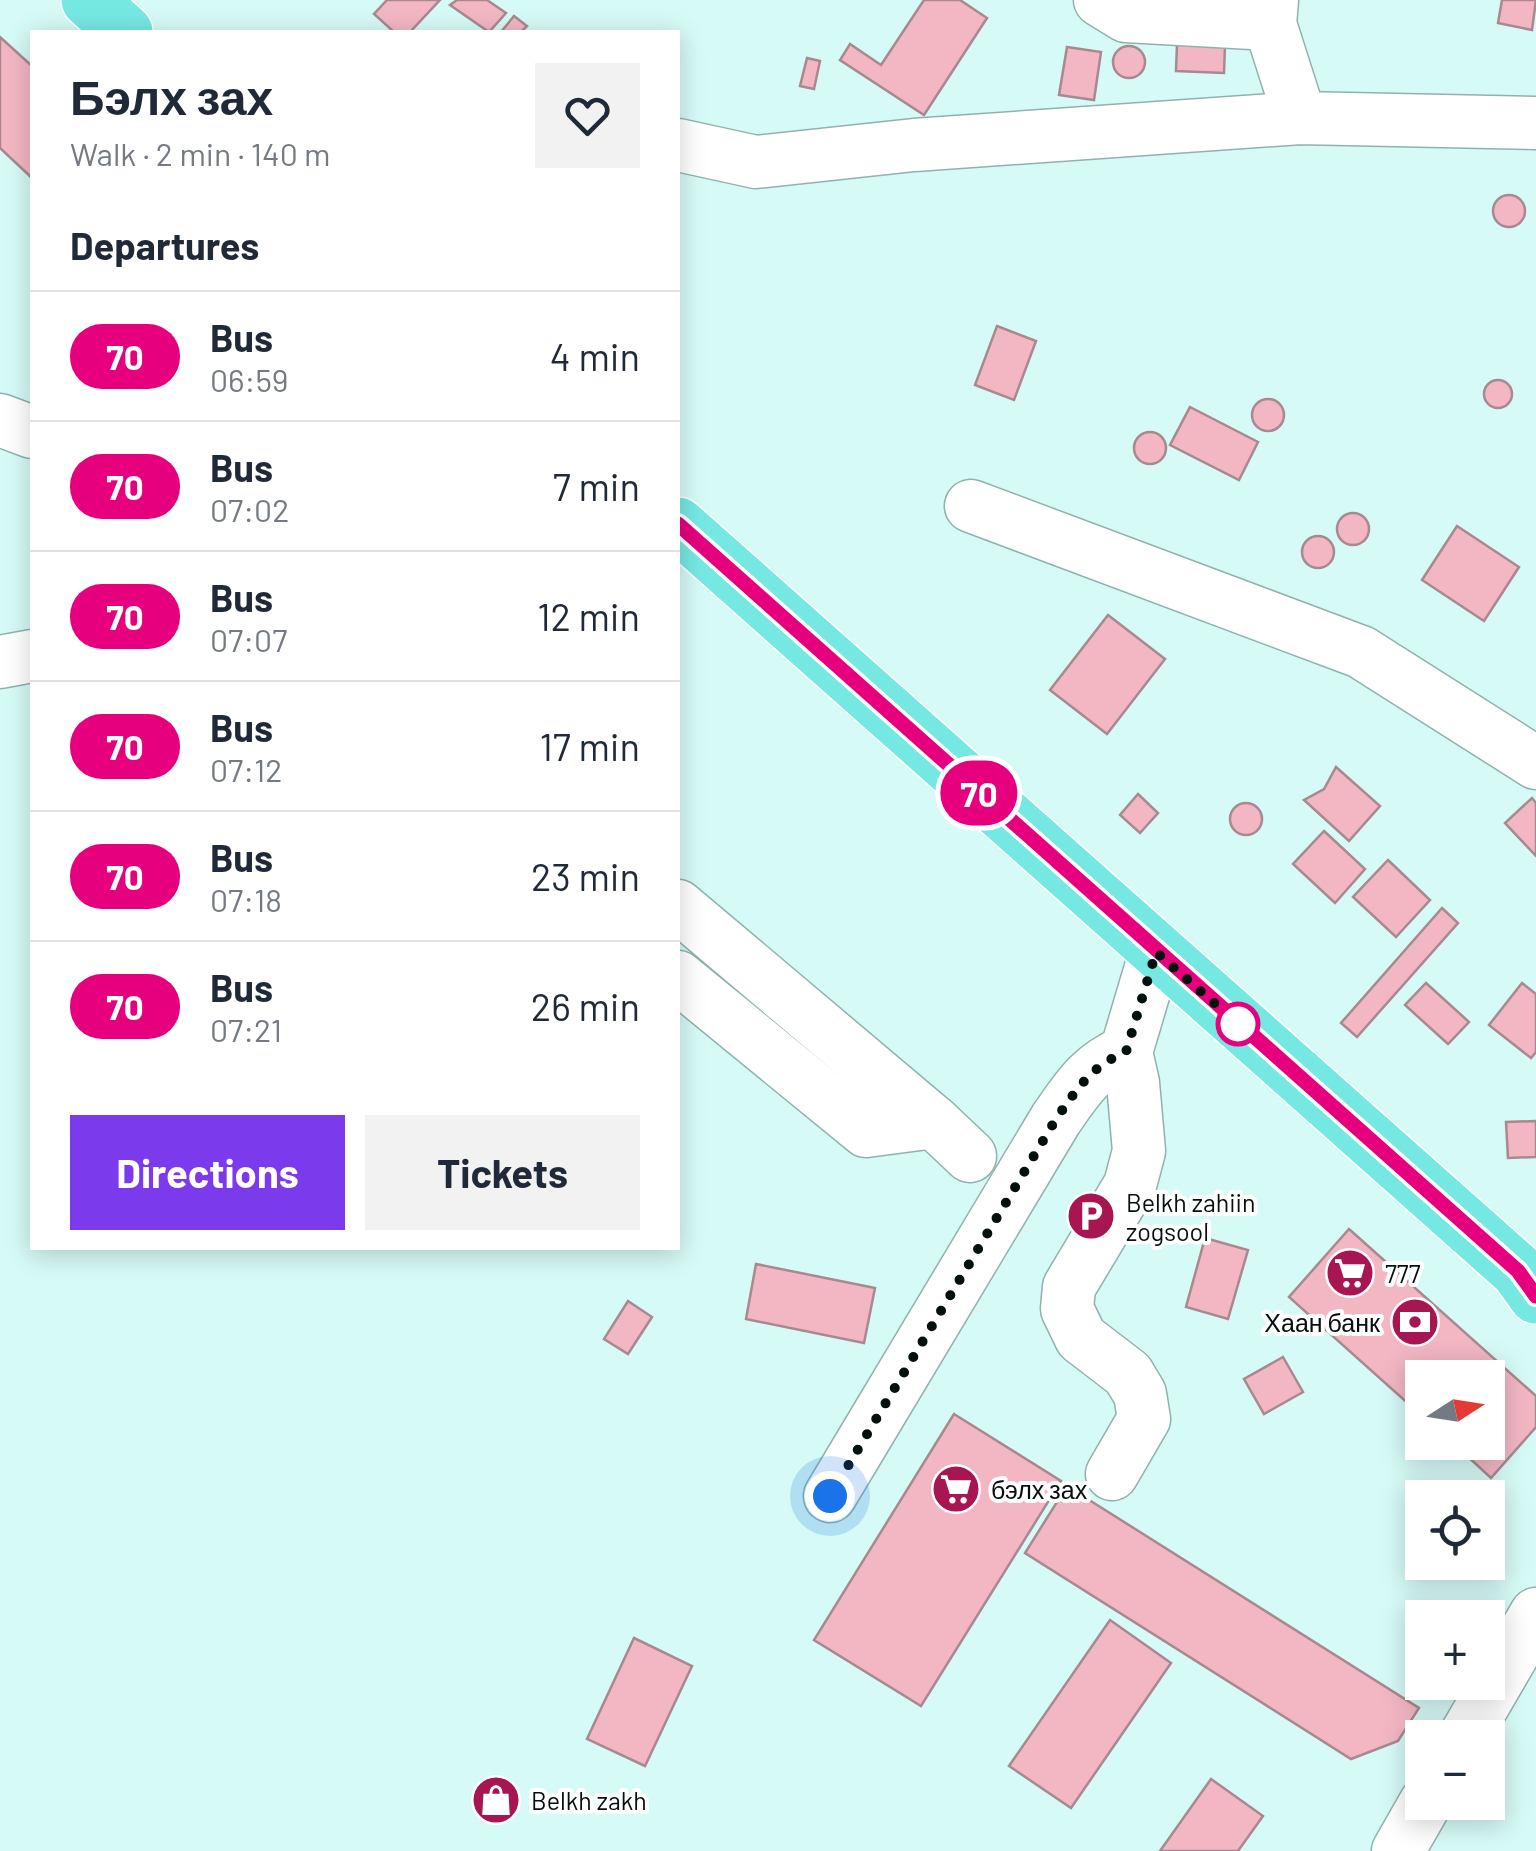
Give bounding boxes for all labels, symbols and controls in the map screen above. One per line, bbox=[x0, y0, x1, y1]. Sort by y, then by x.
button: heart bbox=[535, 63, 640, 168]
text: Бэлх зах bbox=[70, 67, 273, 125]
text: Walk · 2 min · 140 m bbox=[70, 134, 331, 172]
text: Departures bbox=[70, 222, 259, 268]
text: Bus bbox=[210, 314, 273, 360]
text: 4 min bbox=[550, 333, 640, 379]
text: 70 bbox=[106, 335, 144, 377]
text: 06:59 bbox=[210, 360, 289, 398]
text: Bus bbox=[210, 444, 273, 490]
text: 7 min bbox=[553, 463, 640, 509]
text: 70 bbox=[106, 465, 144, 507]
text: 07:02 bbox=[210, 490, 289, 528]
text: Bus bbox=[210, 574, 273, 620]
text: 12 min bbox=[537, 593, 640, 639]
text: 70 bbox=[106, 595, 144, 637]
text: 07:07 bbox=[210, 620, 287, 658]
text: Bus bbox=[210, 704, 273, 750]
text: 17 min bbox=[540, 723, 640, 769]
text: 70 bbox=[106, 725, 144, 767]
text: 07:12 bbox=[210, 750, 282, 788]
line badge: 70 bbox=[934, 760, 1024, 826]
text: 70 bbox=[960, 772, 998, 814]
text: Bus bbox=[210, 834, 273, 880]
text: 23 min bbox=[531, 853, 640, 899]
text: 70 bbox=[106, 855, 144, 897]
text: 07:18 bbox=[210, 880, 282, 918]
text: Bus bbox=[210, 964, 273, 1010]
text: 26 min bbox=[531, 983, 640, 1029]
text: 70 bbox=[106, 985, 144, 1027]
unlabelled marker bbox=[1217, 1003, 1259, 1045]
text: 07:21 bbox=[210, 1010, 282, 1048]
button: Directions bbox=[70, 1115, 345, 1230]
button: Tickets bbox=[365, 1115, 640, 1230]
place label: Belkh zahiin zogsool bbox=[1126, 1187, 1255, 1246]
parking icon: Belkh zahiin zogsool bbox=[1065, 1190, 1117, 1242]
supermarket icon: 777 bbox=[1324, 1247, 1376, 1299]
place label: 777 bbox=[1385, 1258, 1421, 1288]
bank icon: Хаан банк bbox=[1389, 1296, 1441, 1348]
place label: Хаан банк bbox=[1264, 1307, 1381, 1337]
north arrow bbox=[1405, 1360, 1505, 1460]
map controls bbox=[1405, 1360, 1505, 1820]
supermarket icon: бэлх зах bbox=[930, 1463, 982, 1515]
your location bbox=[805, 1471, 855, 1521]
place label: бэлх зах bbox=[991, 1474, 1088, 1504]
button: locate bbox=[1405, 1480, 1505, 1580]
button: + bbox=[1405, 1600, 1505, 1700]
button: − bbox=[1405, 1720, 1505, 1820]
shop icon: Belkh zakh bbox=[470, 1774, 522, 1826]
place label: Belkh zakh bbox=[531, 1785, 647, 1815]

